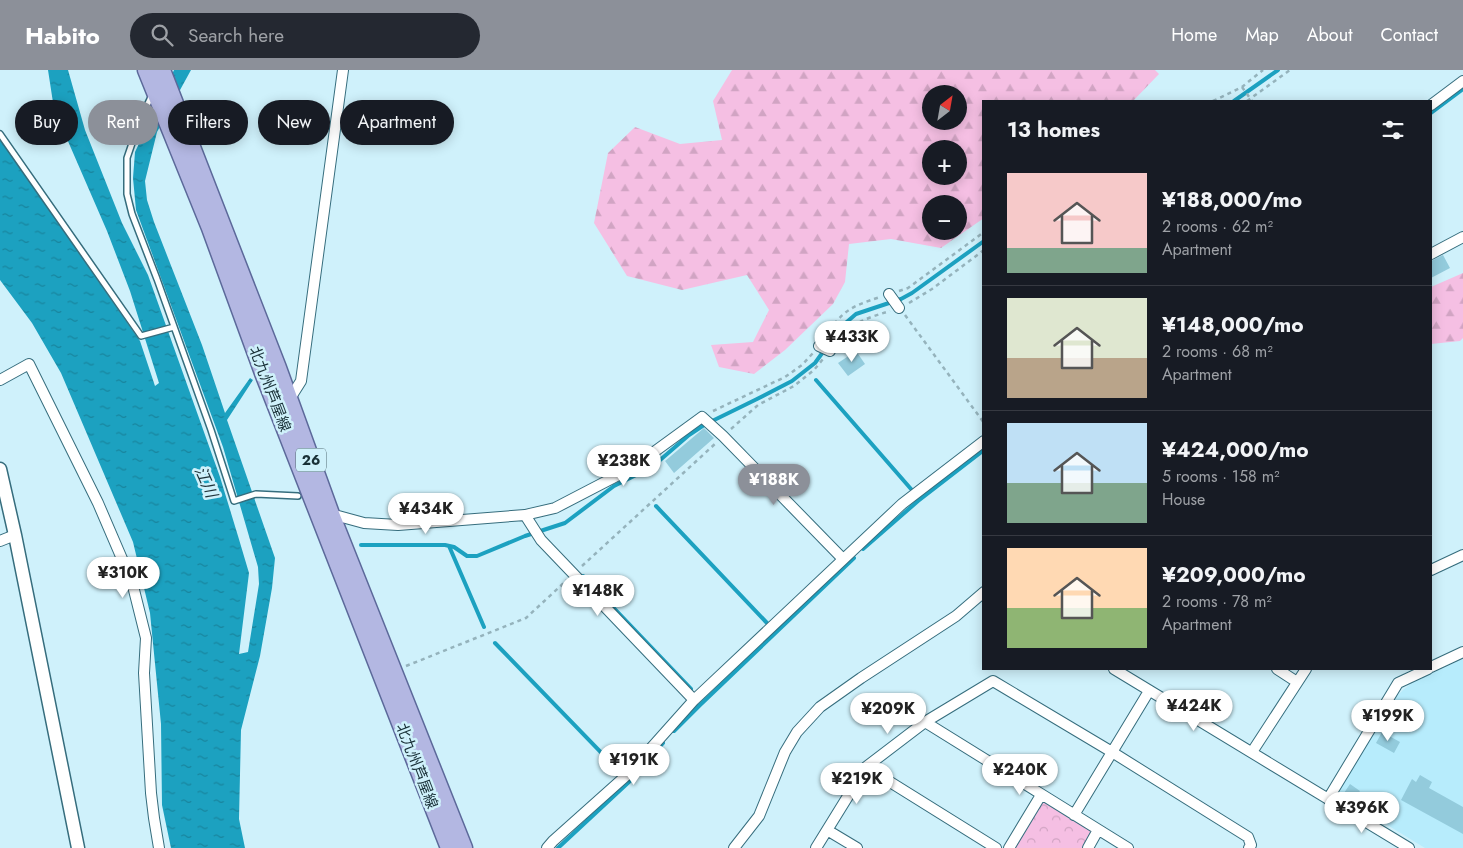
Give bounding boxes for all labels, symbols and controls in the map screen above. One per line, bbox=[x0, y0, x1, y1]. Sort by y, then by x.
search box bbox=[130, 13, 480, 58]
text: Habito bbox=[25, 18, 100, 53]
icon: search bbox=[148, 21, 176, 49]
text: Search here bbox=[188, 22, 284, 49]
text: Home bbox=[1171, 22, 1217, 48]
text: Map bbox=[1245, 22, 1279, 48]
text: About bbox=[1307, 22, 1352, 48]
text: Contact bbox=[1380, 22, 1438, 48]
north arrow bbox=[922, 85, 968, 130]
map controls bbox=[922, 85, 967, 240]
chip: Buy bbox=[15, 100, 78, 145]
chip: Rent bbox=[88, 100, 158, 145]
chip: Filters bbox=[168, 100, 248, 145]
chip: New bbox=[258, 100, 330, 145]
chip: Apartment bbox=[340, 100, 454, 145]
text: 13 homes bbox=[1007, 115, 1100, 145]
icon: filters bbox=[1379, 116, 1407, 144]
button: + bbox=[922, 140, 967, 185]
text: ¥188,000/mo bbox=[1162, 185, 1302, 215]
icon: home bbox=[1047, 193, 1107, 253]
button: − bbox=[922, 195, 967, 240]
text: 2 rooms · 62 m² bbox=[1162, 215, 1273, 238]
text: Apartment bbox=[1162, 238, 1232, 261]
text: ¥148,000/mo bbox=[1162, 310, 1304, 340]
icon: home bbox=[1047, 318, 1107, 378]
pin: ¥433K bbox=[817, 320, 887, 363]
text: ¥433K bbox=[826, 325, 878, 348]
text: 2 rooms · 68 m² bbox=[1162, 340, 1273, 363]
street label: 北九州芦屋線 bbox=[244, 343, 296, 435]
text: Apartment bbox=[1162, 363, 1232, 386]
text: ¥424,000/mo bbox=[1162, 435, 1309, 465]
icon: home bbox=[1047, 443, 1107, 503]
pin: ¥238K bbox=[589, 444, 659, 487]
road number: 26 bbox=[296, 448, 326, 472]
text: ¥238K bbox=[598, 449, 650, 472]
water label: 江川 bbox=[189, 463, 224, 503]
pin: ¥188K bbox=[739, 464, 809, 506]
text: 5 rooms · 158 m² bbox=[1162, 465, 1280, 488]
text: ¥188K bbox=[749, 468, 799, 491]
text: House bbox=[1162, 488, 1205, 511]
pin: ¥434K bbox=[391, 492, 461, 535]
text: ¥434K bbox=[399, 497, 453, 520]
pin: ¥310K bbox=[88, 556, 158, 599]
text: ¥209,000/mo bbox=[1162, 560, 1306, 590]
text: ¥310K bbox=[98, 561, 148, 584]
icon: home bbox=[1047, 568, 1107, 628]
pin: ¥148K bbox=[563, 574, 633, 617]
text: ¥148K bbox=[572, 579, 624, 602]
text: 2 rooms · 78 m² bbox=[1162, 590, 1272, 613]
text: Apartment bbox=[1162, 613, 1232, 636]
pin: ¥424K bbox=[1159, 690, 1229, 732]
pin: ¥209K bbox=[853, 692, 923, 735]
text: ¥424K bbox=[1167, 694, 1221, 717]
text: ¥209K bbox=[861, 697, 915, 720]
pin: ¥199K bbox=[1353, 700, 1423, 742]
text: ¥199K bbox=[1362, 704, 1414, 727]
street label: 北九州芦屋線 bbox=[391, 720, 443, 812]
pin: ¥191K bbox=[599, 744, 669, 786]
text: ¥191K bbox=[610, 748, 658, 771]
pin: ¥240K bbox=[985, 754, 1055, 796]
text: ¥240K bbox=[993, 758, 1047, 781]
pin: ¥219K bbox=[822, 762, 892, 805]
text: ¥219K bbox=[831, 767, 883, 790]
pin: ¥396K bbox=[1327, 792, 1397, 834]
text: ¥396K bbox=[1335, 796, 1389, 819]

